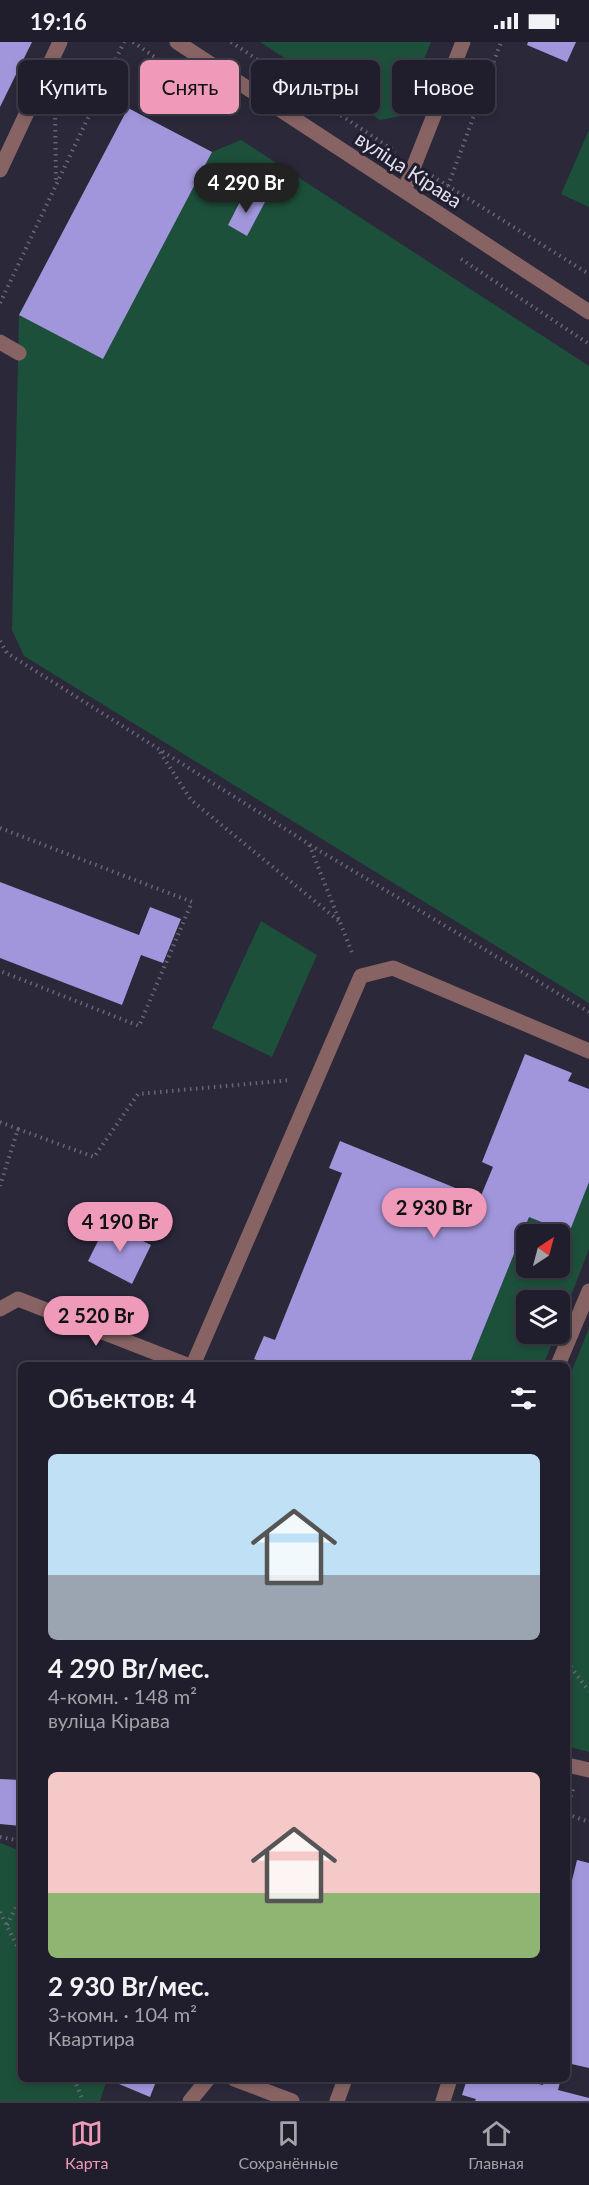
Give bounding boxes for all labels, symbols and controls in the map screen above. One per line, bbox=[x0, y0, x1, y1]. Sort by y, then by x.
text: 19:16 bbox=[30, 8, 87, 35]
chip: Купить bbox=[18, 60, 128, 114]
chip: Снять bbox=[140, 60, 239, 114]
chip: Фильтры bbox=[251, 60, 380, 114]
chip: Новое bbox=[392, 60, 495, 114]
street label: вуліца Кірава bbox=[351, 126, 467, 212]
pin: 4 290 Br bbox=[184, 163, 308, 214]
text: 4 290 Br bbox=[208, 170, 284, 194]
pin: 2 930 Br bbox=[372, 1188, 496, 1239]
text: 2 930 Br bbox=[396, 1195, 472, 1219]
pin: 4 190 Br bbox=[58, 1202, 182, 1253]
text: 4 190 Br bbox=[82, 1209, 158, 1233]
north arrow bbox=[516, 1224, 570, 1278]
map controls bbox=[516, 1224, 570, 1344]
button: layers bbox=[516, 1290, 570, 1344]
pin: 2 520 Br bbox=[34, 1296, 158, 1347]
text: 2 520 Br bbox=[58, 1303, 134, 1327]
text: Объектов: 4 bbox=[48, 1382, 196, 1414]
icon: filters bbox=[507, 1382, 540, 1415]
icon: home bbox=[240, 1493, 348, 1601]
text: 4 290 Br/мес. bbox=[48, 1652, 210, 1684]
text: 4-комн. · 148 m² bbox=[48, 1684, 197, 1708]
text: вуліца Кірава bbox=[48, 1708, 170, 1732]
icon: home bbox=[240, 1811, 348, 1919]
text: 2 930 Br/мес. bbox=[48, 1970, 210, 2002]
text: 3-комн. · 104 m² bbox=[48, 2002, 197, 2026]
text: Квартира bbox=[48, 2026, 135, 2050]
tab: Карта bbox=[65, 2117, 108, 2172]
tab: Сохранённые bbox=[239, 2117, 338, 2172]
tab: Главная bbox=[468, 2117, 524, 2172]

